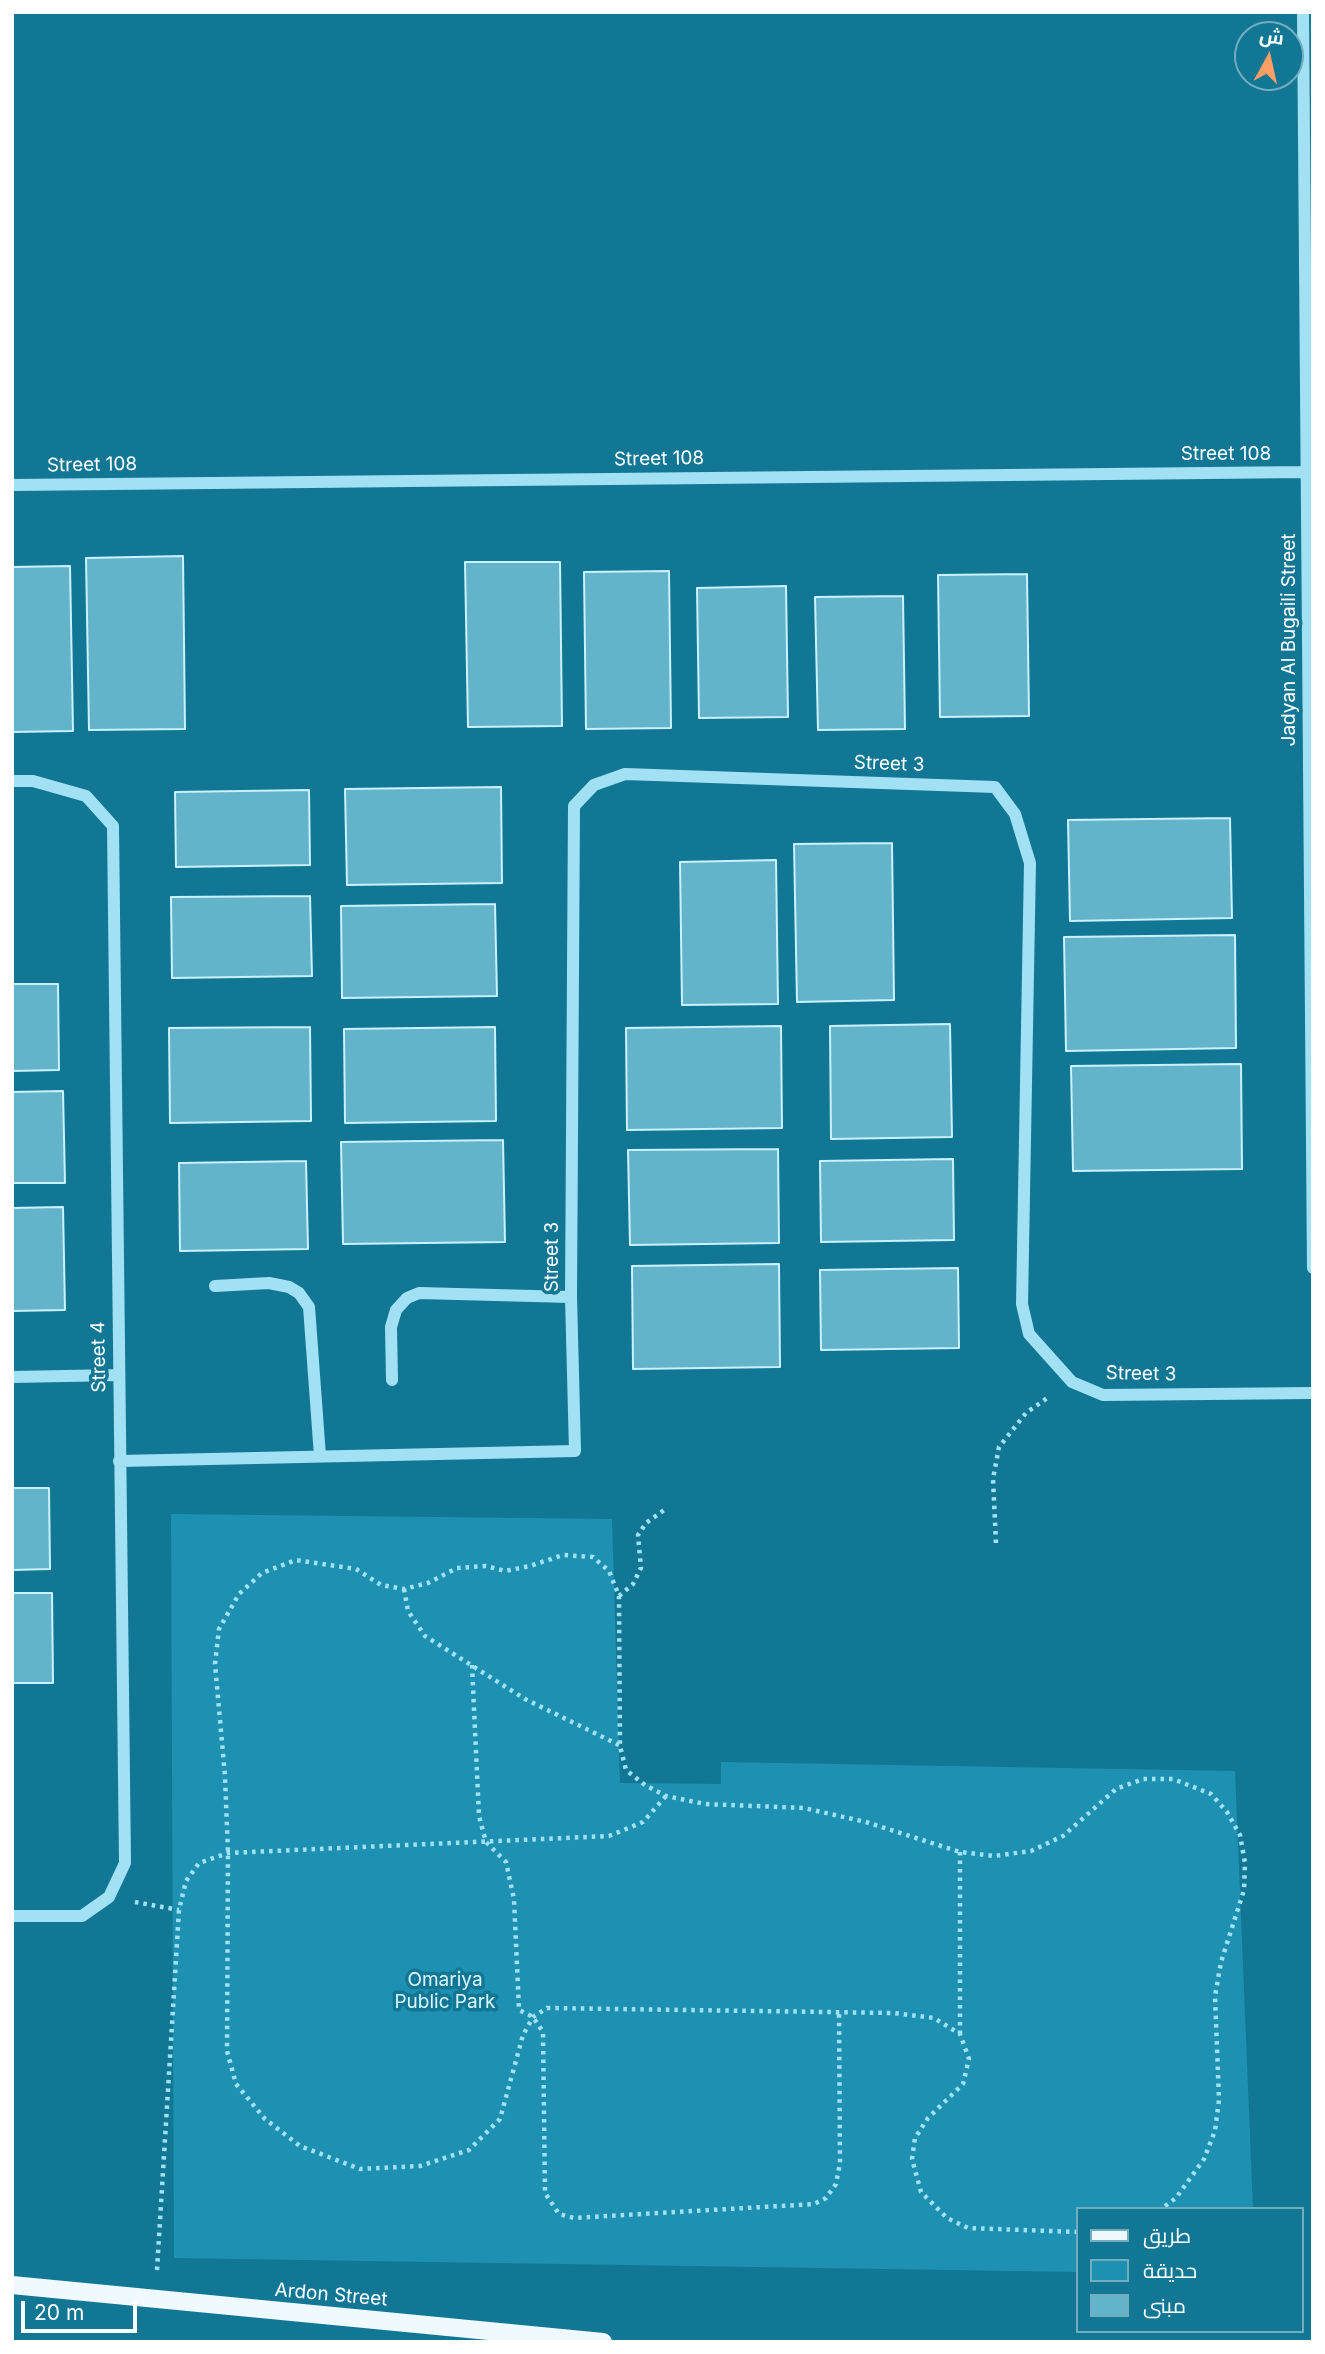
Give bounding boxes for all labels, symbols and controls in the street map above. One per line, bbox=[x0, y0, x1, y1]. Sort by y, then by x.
north arrow bbox=[1234, 21, 1304, 91]
text: ش bbox=[1258, 24, 1285, 50]
street label: Street 108 bbox=[1181, 443, 1271, 465]
street label: Street 108 bbox=[614, 447, 704, 471]
street label: Street 108 bbox=[47, 453, 137, 477]
street label: Jadyan Al Bugaili Street bbox=[1278, 534, 1300, 746]
street label: Street 3 bbox=[853, 751, 925, 777]
street label: Street 3 bbox=[541, 1222, 563, 1292]
street label: Street 4 bbox=[87, 1321, 111, 1393]
street label: Street 3 bbox=[1105, 1362, 1177, 1386]
park label: Omariya Public Park bbox=[394, 1969, 496, 2013]
legend bbox=[1076, 2207, 1304, 2333]
text: طريق bbox=[1143, 2223, 1191, 2248]
text: حديقة bbox=[1143, 2258, 1197, 2283]
street label: Ardon Street bbox=[274, 2279, 388, 2311]
scale bar bbox=[24, 2288, 140, 2332]
text: مبنى bbox=[1143, 2293, 1186, 2318]
text: 20 m bbox=[34, 2300, 84, 2325]

